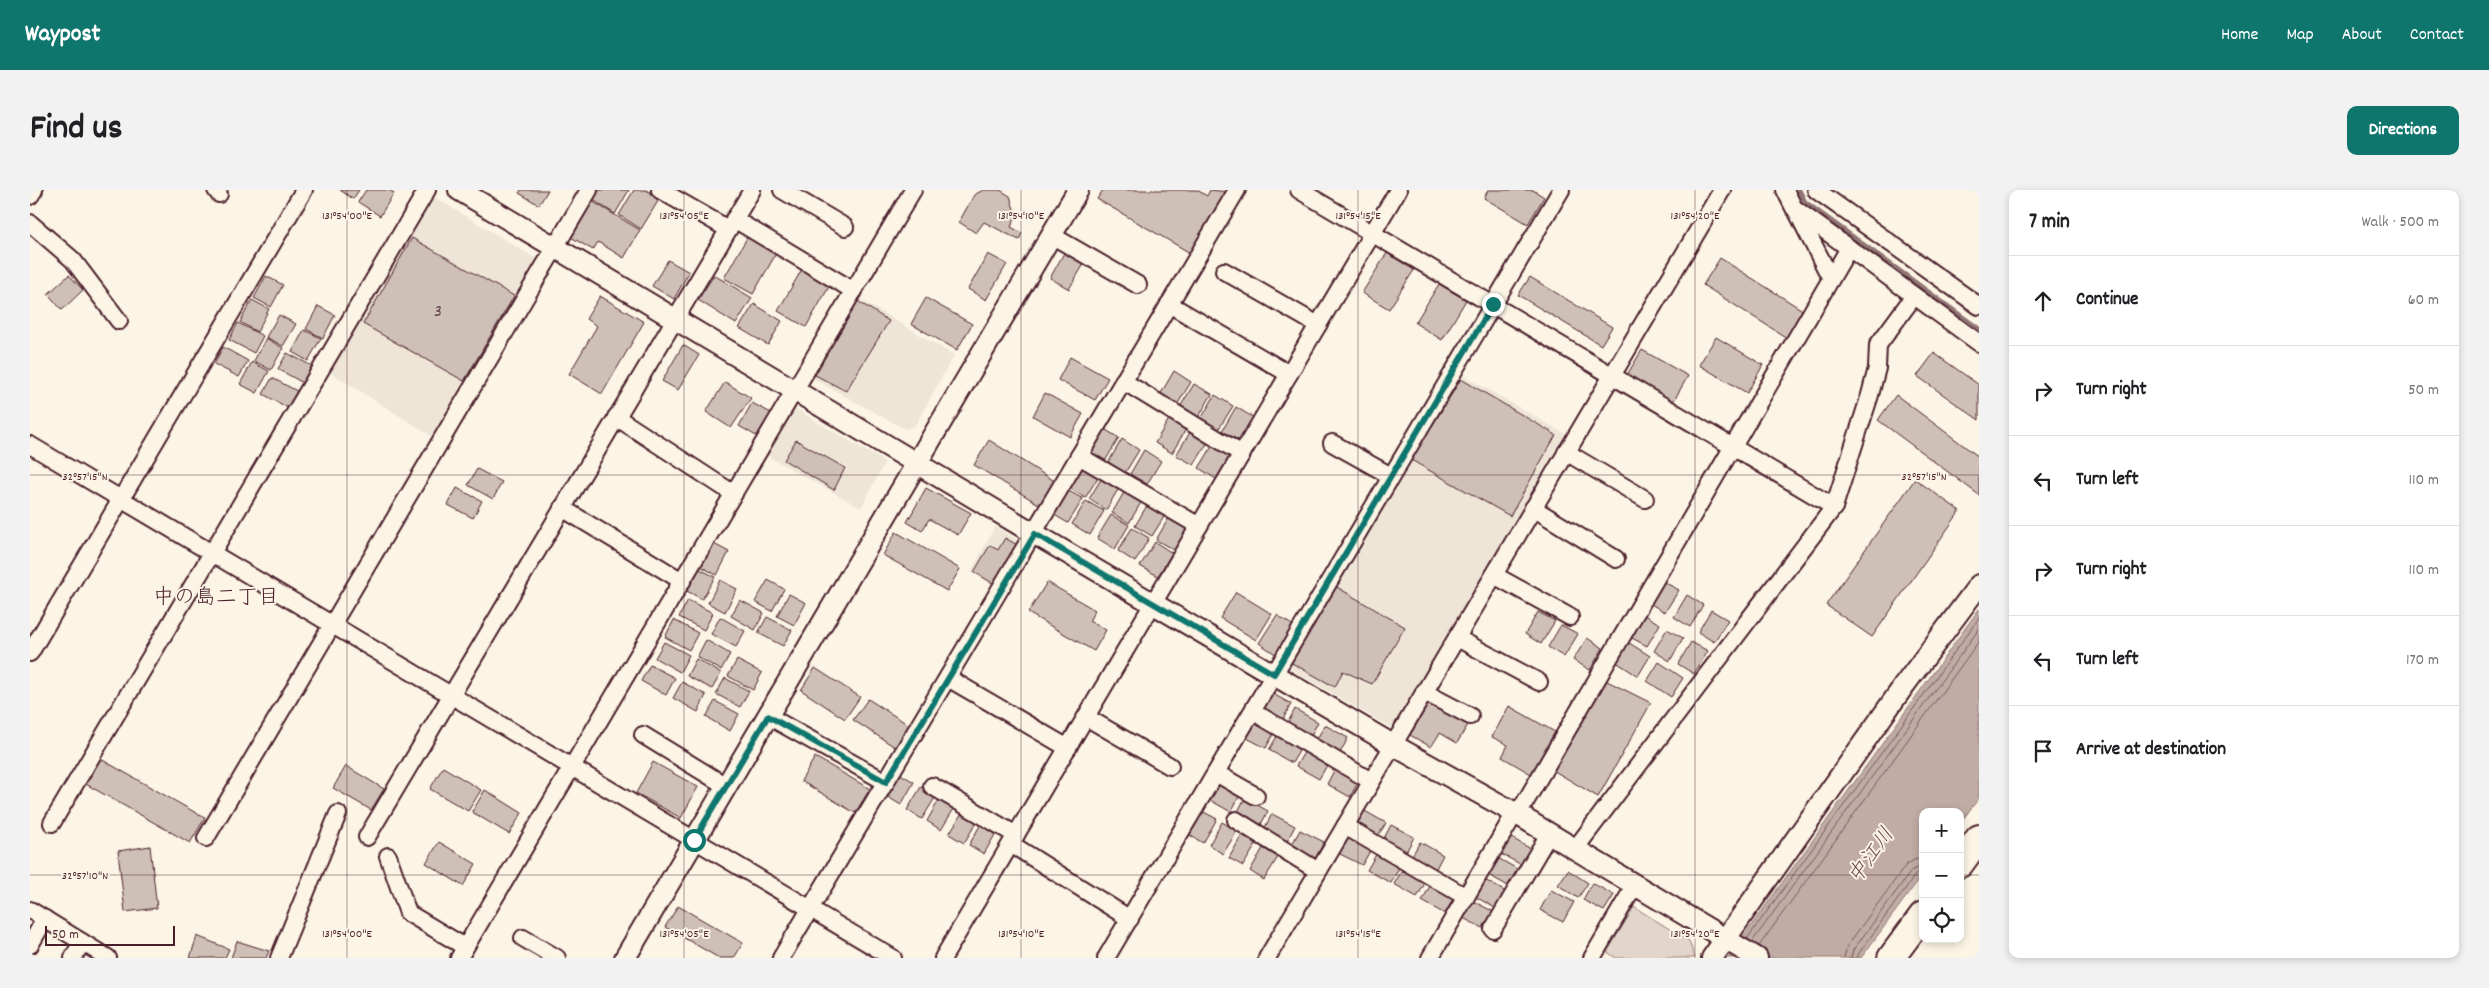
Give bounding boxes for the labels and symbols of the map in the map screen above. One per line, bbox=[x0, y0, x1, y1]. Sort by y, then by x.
text: 131°54'00"E bbox=[322, 208, 373, 225]
text: 131°54'05"E bbox=[659, 208, 709, 225]
text: 131°54'10"E bbox=[998, 208, 1045, 225]
text: 131°54'15"E bbox=[1335, 208, 1381, 225]
text: 131°54'20"E bbox=[1671, 208, 1720, 225]
route end bbox=[1482, 293, 1505, 316]
house number: 3 bbox=[434, 300, 442, 325]
text: 32°57'15"N bbox=[62, 469, 108, 486]
text: 32°57'15"N bbox=[1901, 469, 1947, 486]
district label: 中の島二丁目 bbox=[153, 584, 279, 614]
water label: 中江川 bbox=[1842, 822, 1903, 891]
route start bbox=[683, 829, 706, 852]
text: 32°57'10"N bbox=[62, 868, 108, 885]
scale bar bbox=[45, 923, 175, 946]
text: 131°54'00"E bbox=[322, 926, 373, 943]
text: 131°54'05"E bbox=[659, 926, 709, 943]
text: 131°54'10"E bbox=[998, 926, 1045, 943]
text: 131°54'15"E bbox=[1335, 926, 1381, 943]
text: 131°54'20"E bbox=[1671, 926, 1720, 943]

